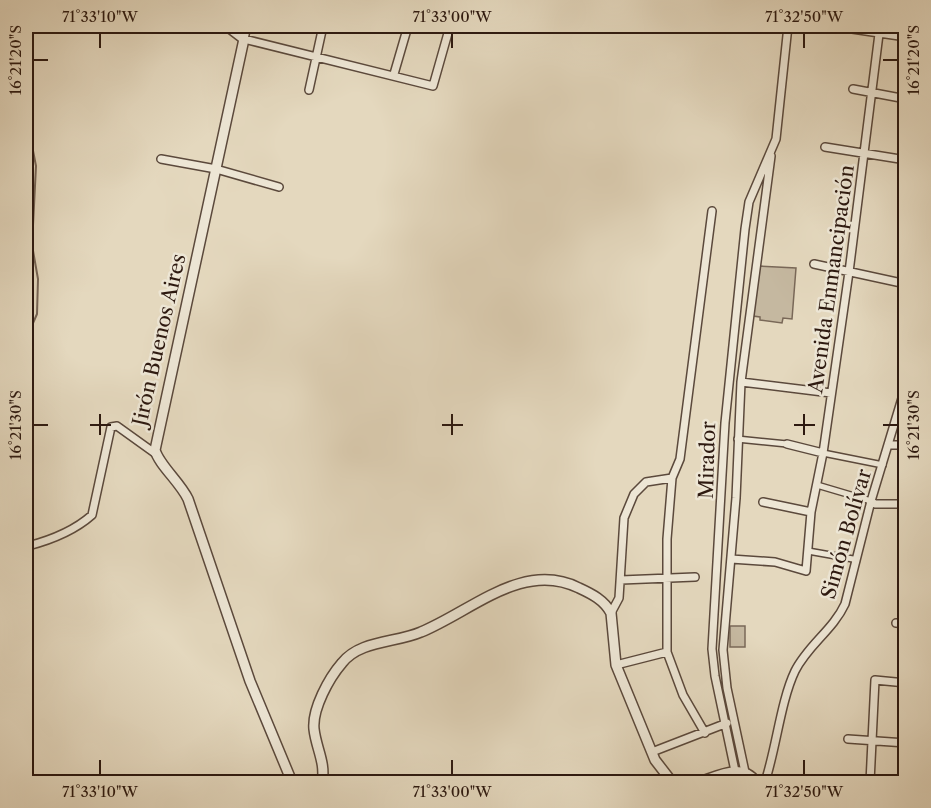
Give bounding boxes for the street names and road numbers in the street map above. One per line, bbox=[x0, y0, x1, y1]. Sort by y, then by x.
street label: Avenida Enmancipación bbox=[803, 163, 859, 396]
street label: Jirón Buenos Aires bbox=[127, 252, 190, 431]
street label: Mirador bbox=[694, 420, 720, 499]
street label: Simón Bolívar bbox=[816, 466, 876, 602]

